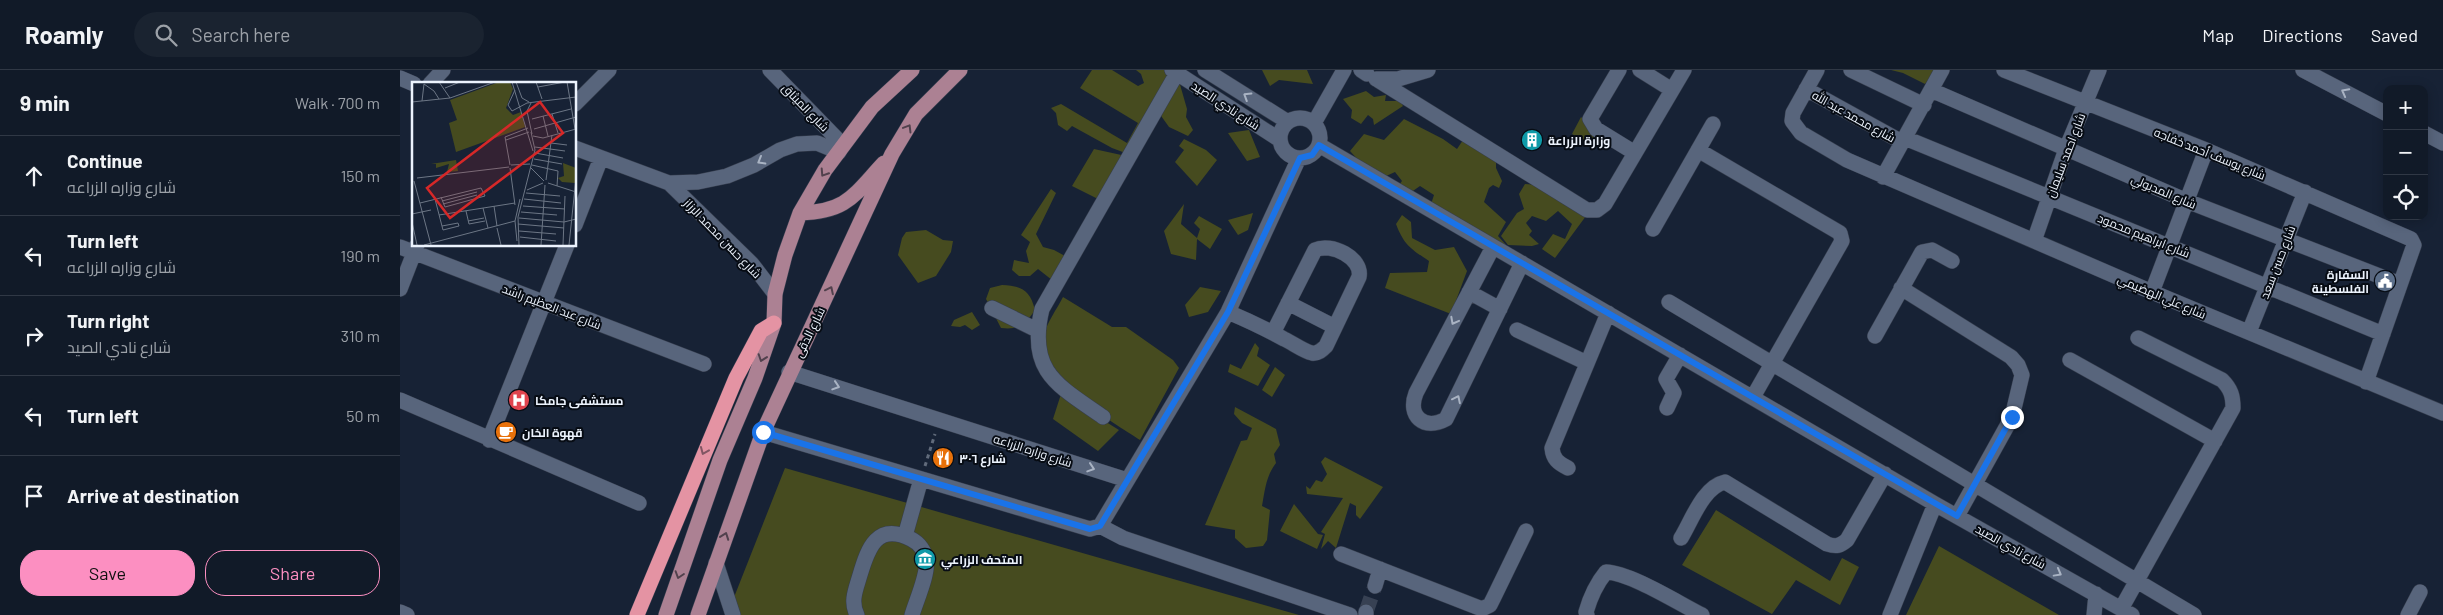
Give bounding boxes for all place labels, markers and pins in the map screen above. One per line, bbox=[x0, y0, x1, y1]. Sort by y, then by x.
building icon: وزارة الزراعة bbox=[1520, 128, 1544, 152]
place label: وزارة الزراعة bbox=[1548, 133, 1610, 149]
place label: السفارة الفلسطينة bbox=[2312, 267, 2369, 296]
public building icon: السفارة الفلسطينة bbox=[2373, 269, 2397, 293]
hospital icon: مستشفى جامكا bbox=[507, 388, 531, 412]
place label: مستشفى جامكا bbox=[535, 393, 624, 409]
cafe icon: قهوة الخان bbox=[494, 420, 518, 444]
place label: قهوة الخان bbox=[522, 425, 583, 441]
restaurant icon: شارع ٣٠٦ bbox=[931, 446, 955, 470]
place label: شارع ٣٠٦ bbox=[959, 451, 1006, 468]
museum icon: المتحف الزراعي bbox=[913, 547, 937, 571]
place label: المتحف الزراعي bbox=[941, 552, 1022, 570]

